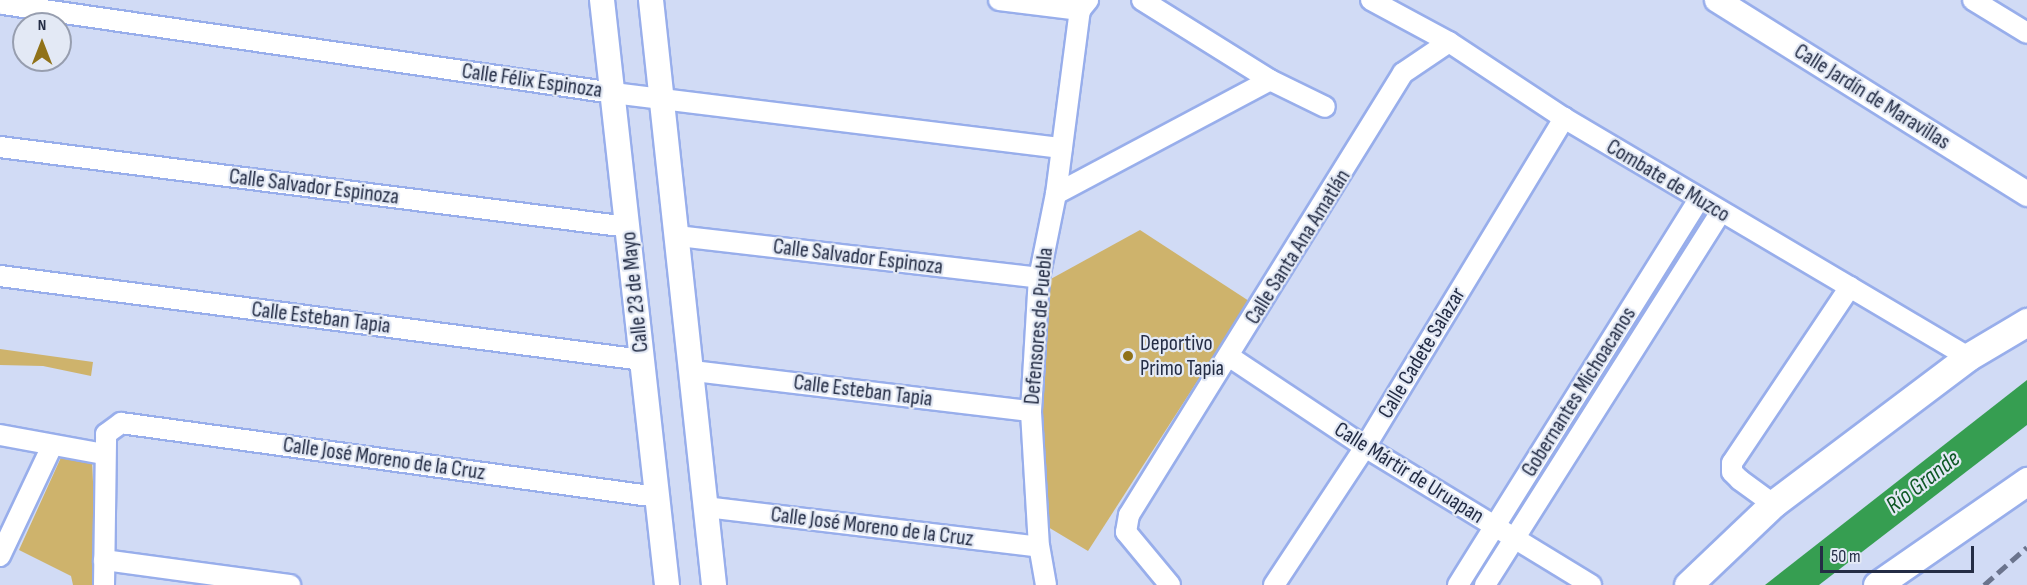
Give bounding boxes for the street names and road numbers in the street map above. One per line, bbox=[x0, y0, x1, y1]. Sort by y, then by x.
street label: Calle Jardín de Maravillas bbox=[1789, 38, 1955, 156]
street label: Calle Félix Espinoza bbox=[460, 58, 604, 104]
street label: Combate de Muzco bbox=[1601, 134, 1735, 228]
street label: Calle Salvador Espinoza bbox=[228, 163, 400, 211]
street label: Calle Santa Ana Amatlán bbox=[1240, 165, 1356, 329]
street label: Calle 23 de Mayo bbox=[616, 230, 654, 354]
street label: Calle Salvador Espinoza bbox=[772, 233, 944, 281]
street label: Defensores de Puebla bbox=[1019, 246, 1059, 406]
street label: Calle Cadete Salazar bbox=[1373, 283, 1471, 423]
street label: Calle Esteban Tapia bbox=[250, 296, 392, 340]
street label: Gobernantes Michoacanos bbox=[1516, 302, 1642, 482]
street label: Calle Esteban Tapia bbox=[792, 369, 934, 413]
street label: Calle Mártir de Uruapan bbox=[1329, 416, 1489, 530]
street label: Calle José Moreno de la Cruz bbox=[281, 432, 487, 486]
street label: Calle José Moreno de la Cruz bbox=[769, 501, 975, 553]

